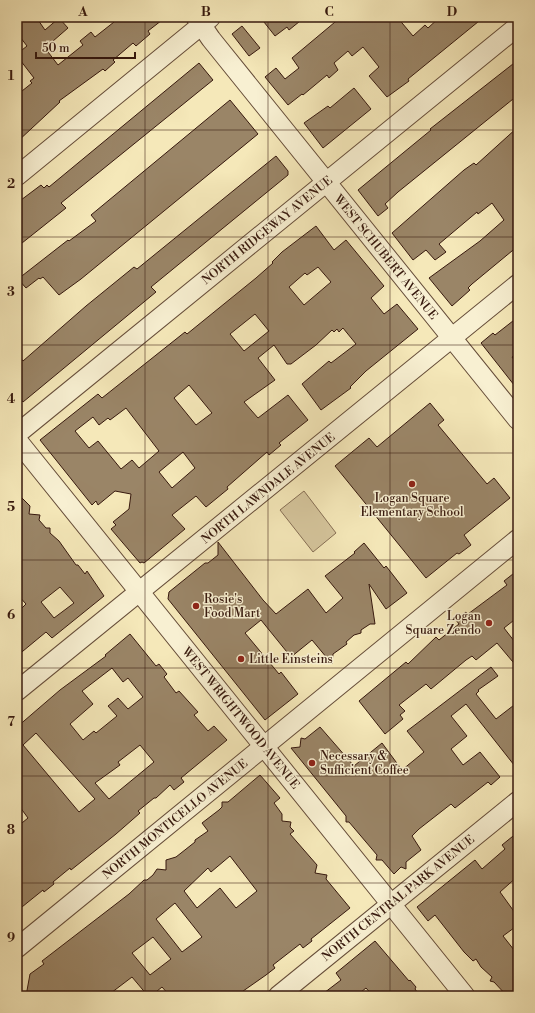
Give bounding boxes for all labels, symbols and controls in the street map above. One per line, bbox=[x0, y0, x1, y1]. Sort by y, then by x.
text: A bbox=[77, 4, 88, 20]
text: B bbox=[201, 4, 211, 20]
text: C bbox=[324, 4, 334, 20]
text: D bbox=[447, 4, 457, 20]
scale bar bbox=[36, 34, 135, 60]
text: 50 m bbox=[42, 41, 70, 56]
text: 1 bbox=[8, 68, 15, 84]
street label: NORTH RIDGEWAY AVENUE bbox=[199, 173, 336, 288]
text: 2 bbox=[7, 176, 15, 192]
street label: WEST SCHUBERT AVENUE bbox=[330, 191, 441, 323]
text: 3 bbox=[7, 284, 15, 300]
text: 4 bbox=[7, 391, 16, 407]
street label: NORTH LAWNDALE AVENUE bbox=[198, 430, 338, 547]
marker: Logan Square Elementary School bbox=[407, 479, 417, 489]
place label: Logan Square Elementary School bbox=[360, 491, 464, 520]
text: 5 bbox=[7, 499, 15, 515]
place label: Rosie's Food Mart bbox=[204, 592, 261, 621]
marker: Rosie's Food Mart bbox=[191, 601, 201, 611]
text: 6 bbox=[7, 607, 15, 623]
place label: Logan Square Zendo bbox=[406, 609, 481, 638]
marker: Logan Square Zendo bbox=[484, 618, 494, 628]
street label: WEST WRIGHTWOOD AVENUE bbox=[178, 644, 303, 792]
place label: Little Einsteins bbox=[249, 652, 333, 667]
marker: Little Einsteins bbox=[236, 654, 246, 664]
text: 7 bbox=[7, 714, 15, 730]
place label: Necessary & Sufficient Coffee bbox=[320, 749, 409, 778]
street label: NORTH MONTICELLO AVENUE bbox=[100, 756, 251, 883]
marker: Necessary & Sufficient Coffee bbox=[307, 758, 317, 768]
text: 8 bbox=[7, 822, 15, 838]
street label: NORTH CENTRAL PARK AVENUE bbox=[319, 832, 478, 965]
text: 9 bbox=[7, 930, 15, 946]

